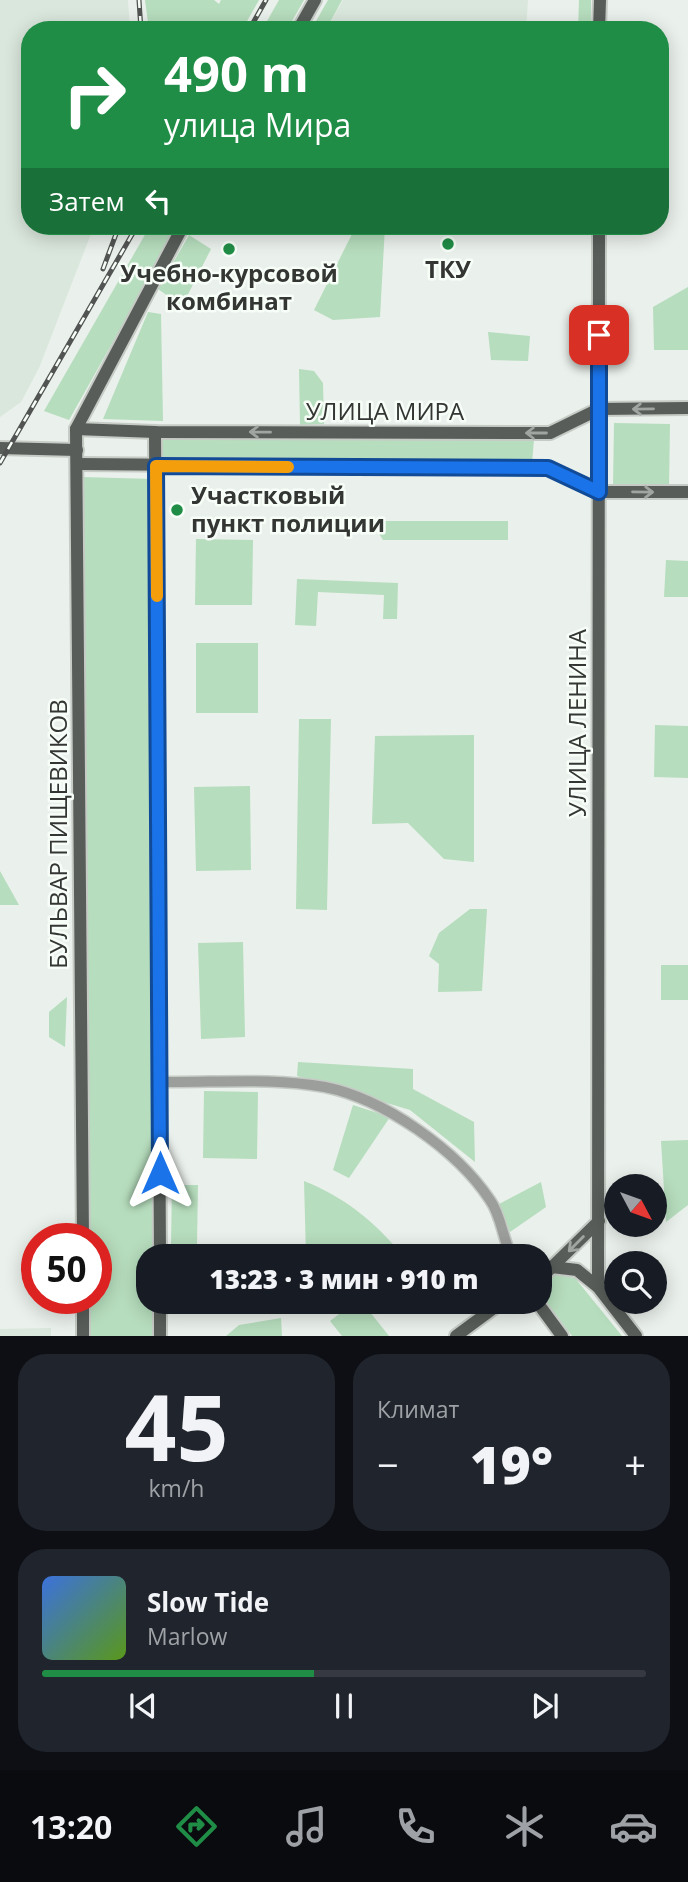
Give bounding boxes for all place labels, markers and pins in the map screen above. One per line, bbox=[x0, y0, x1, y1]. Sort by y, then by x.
marker: ТКУ bbox=[440, 236, 456, 252]
marker: Учебно-курсовой комбинат bbox=[221, 241, 237, 257]
place label: ТКУ bbox=[425, 252, 471, 285]
place label: Учебно-курсовой комбинат bbox=[120, 256, 338, 317]
pin bbox=[569, 305, 629, 365]
place label: Участковый пункт полиции bbox=[191, 478, 385, 539]
marker: Участковый пункт полиции bbox=[169, 502, 185, 518]

